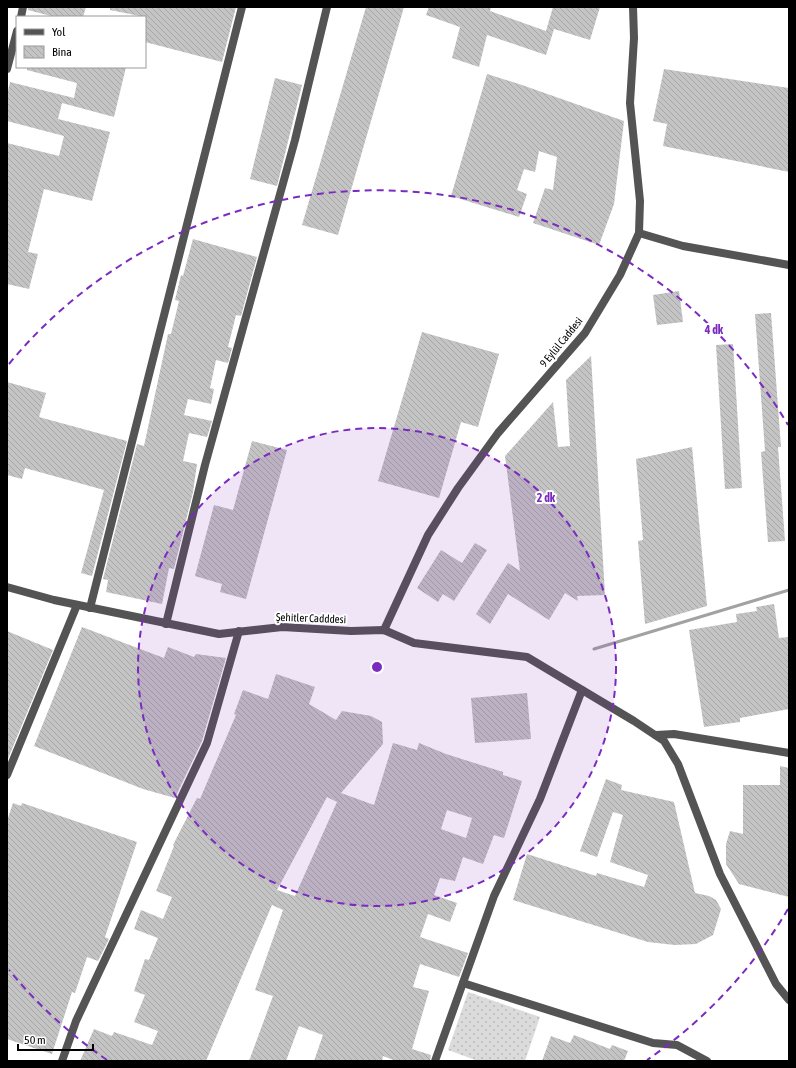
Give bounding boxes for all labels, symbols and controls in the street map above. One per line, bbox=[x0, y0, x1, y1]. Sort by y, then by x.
legend bbox=[16, 16, 146, 68]
text: Yol bbox=[52, 25, 66, 39]
text: Bina bbox=[52, 45, 72, 59]
street label: 9 Eylül Caddesi bbox=[537, 315, 585, 369]
text: 4 dk bbox=[704, 323, 724, 337]
text: 2 dk bbox=[537, 491, 556, 505]
street label: Şehitler Cadddesi bbox=[276, 611, 346, 625]
centre of rings bbox=[370, 660, 384, 674]
scale bar bbox=[18, 1026, 93, 1052]
text: 50 m bbox=[24, 1033, 46, 1047]

